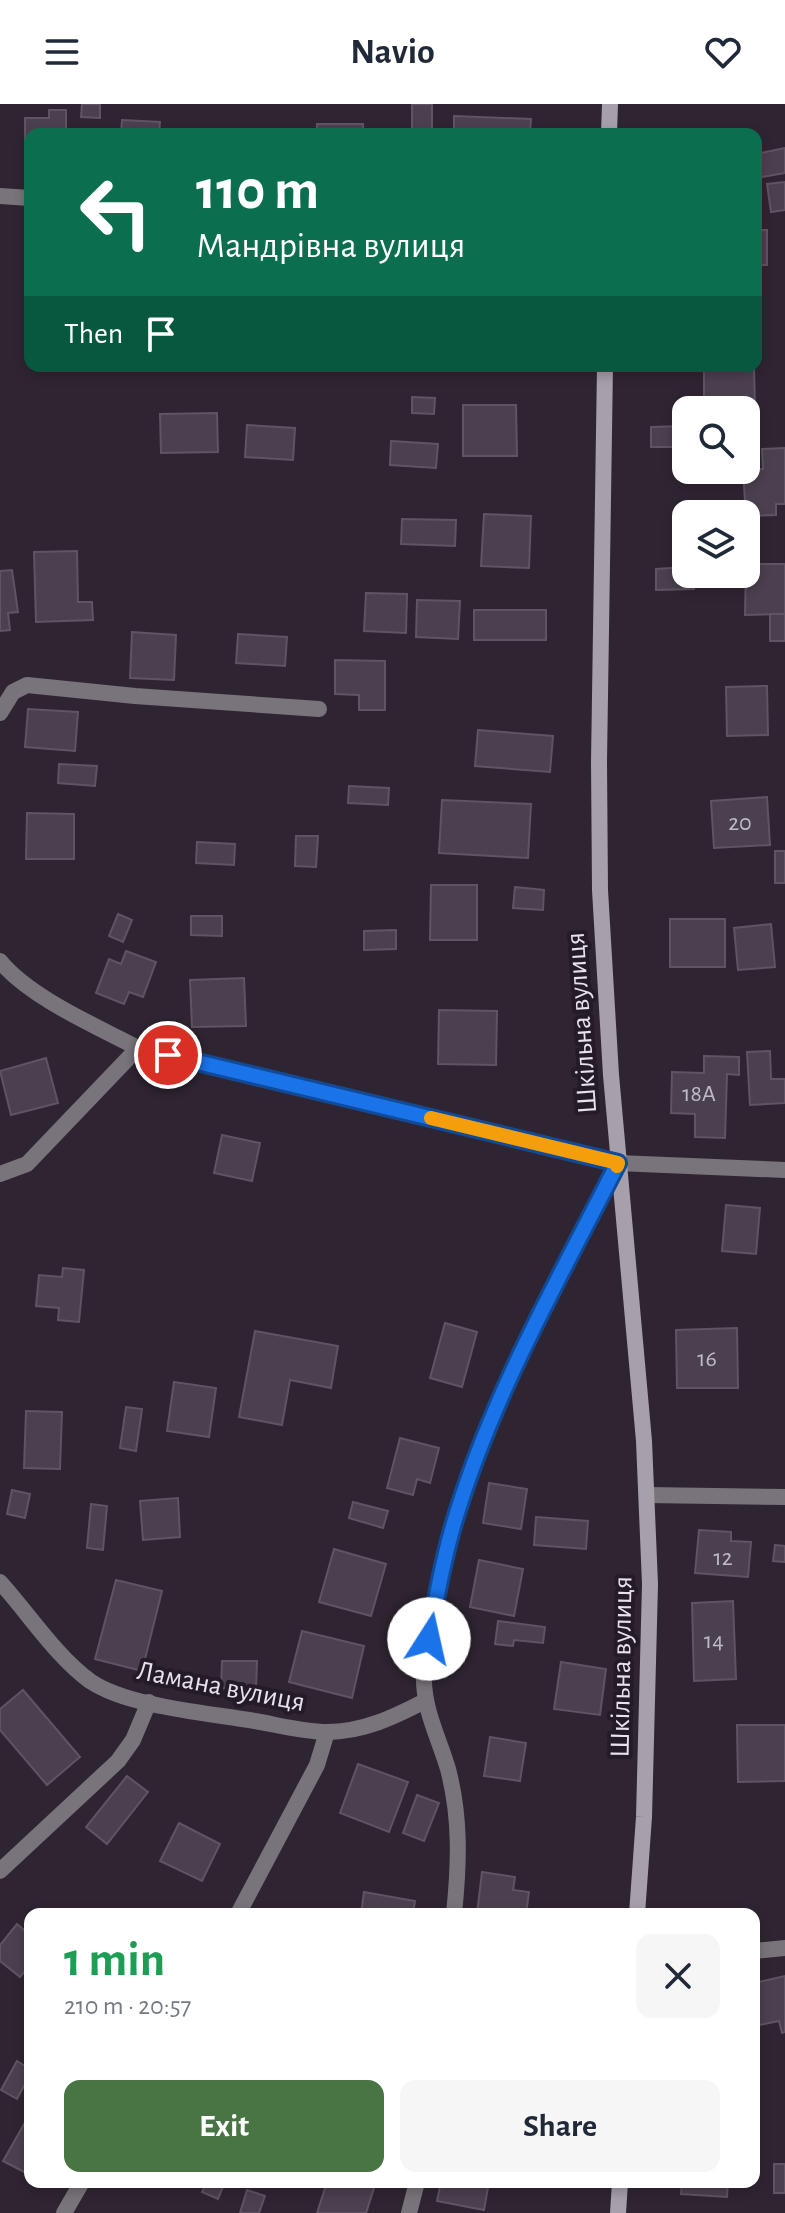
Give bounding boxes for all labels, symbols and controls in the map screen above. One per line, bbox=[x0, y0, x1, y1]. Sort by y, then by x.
icon: menu bbox=[40, 30, 84, 74]
icon: heart bbox=[701, 30, 745, 74]
text: Navio bbox=[350, 34, 435, 70]
icon: left bbox=[64, 160, 168, 264]
text: 110 m bbox=[196, 163, 319, 219]
text: Мандрівна вулиця bbox=[196, 228, 465, 264]
icon: arrive bbox=[139, 312, 183, 356]
text: Then bbox=[64, 319, 123, 349]
map controls bbox=[672, 396, 760, 588]
button: search bbox=[672, 396, 760, 484]
button: layers bbox=[672, 500, 760, 588]
house number: 20 bbox=[728, 811, 752, 835]
street label: Шкільна вулиця bbox=[562, 931, 602, 1115]
pin bbox=[134, 1021, 202, 1089]
icon: arrive bbox=[146, 1033, 190, 1077]
house number: 18А bbox=[682, 1082, 716, 1106]
house number: 16 bbox=[697, 1347, 717, 1371]
house number: 12 bbox=[713, 1546, 733, 1570]
street label: Шкільна вулиця bbox=[606, 1576, 638, 1758]
position arrow bbox=[387, 1597, 471, 1681]
house number: 14 bbox=[704, 1629, 724, 1653]
street label: Ламана вулиця bbox=[135, 1657, 307, 1717]
button: close bbox=[636, 1934, 720, 2018]
text: 1 min bbox=[64, 1937, 165, 1985]
text: 210 m · 20:57 bbox=[64, 1993, 191, 2019]
button: Exit bbox=[64, 2080, 384, 2172]
button: Share bbox=[400, 2080, 720, 2172]

